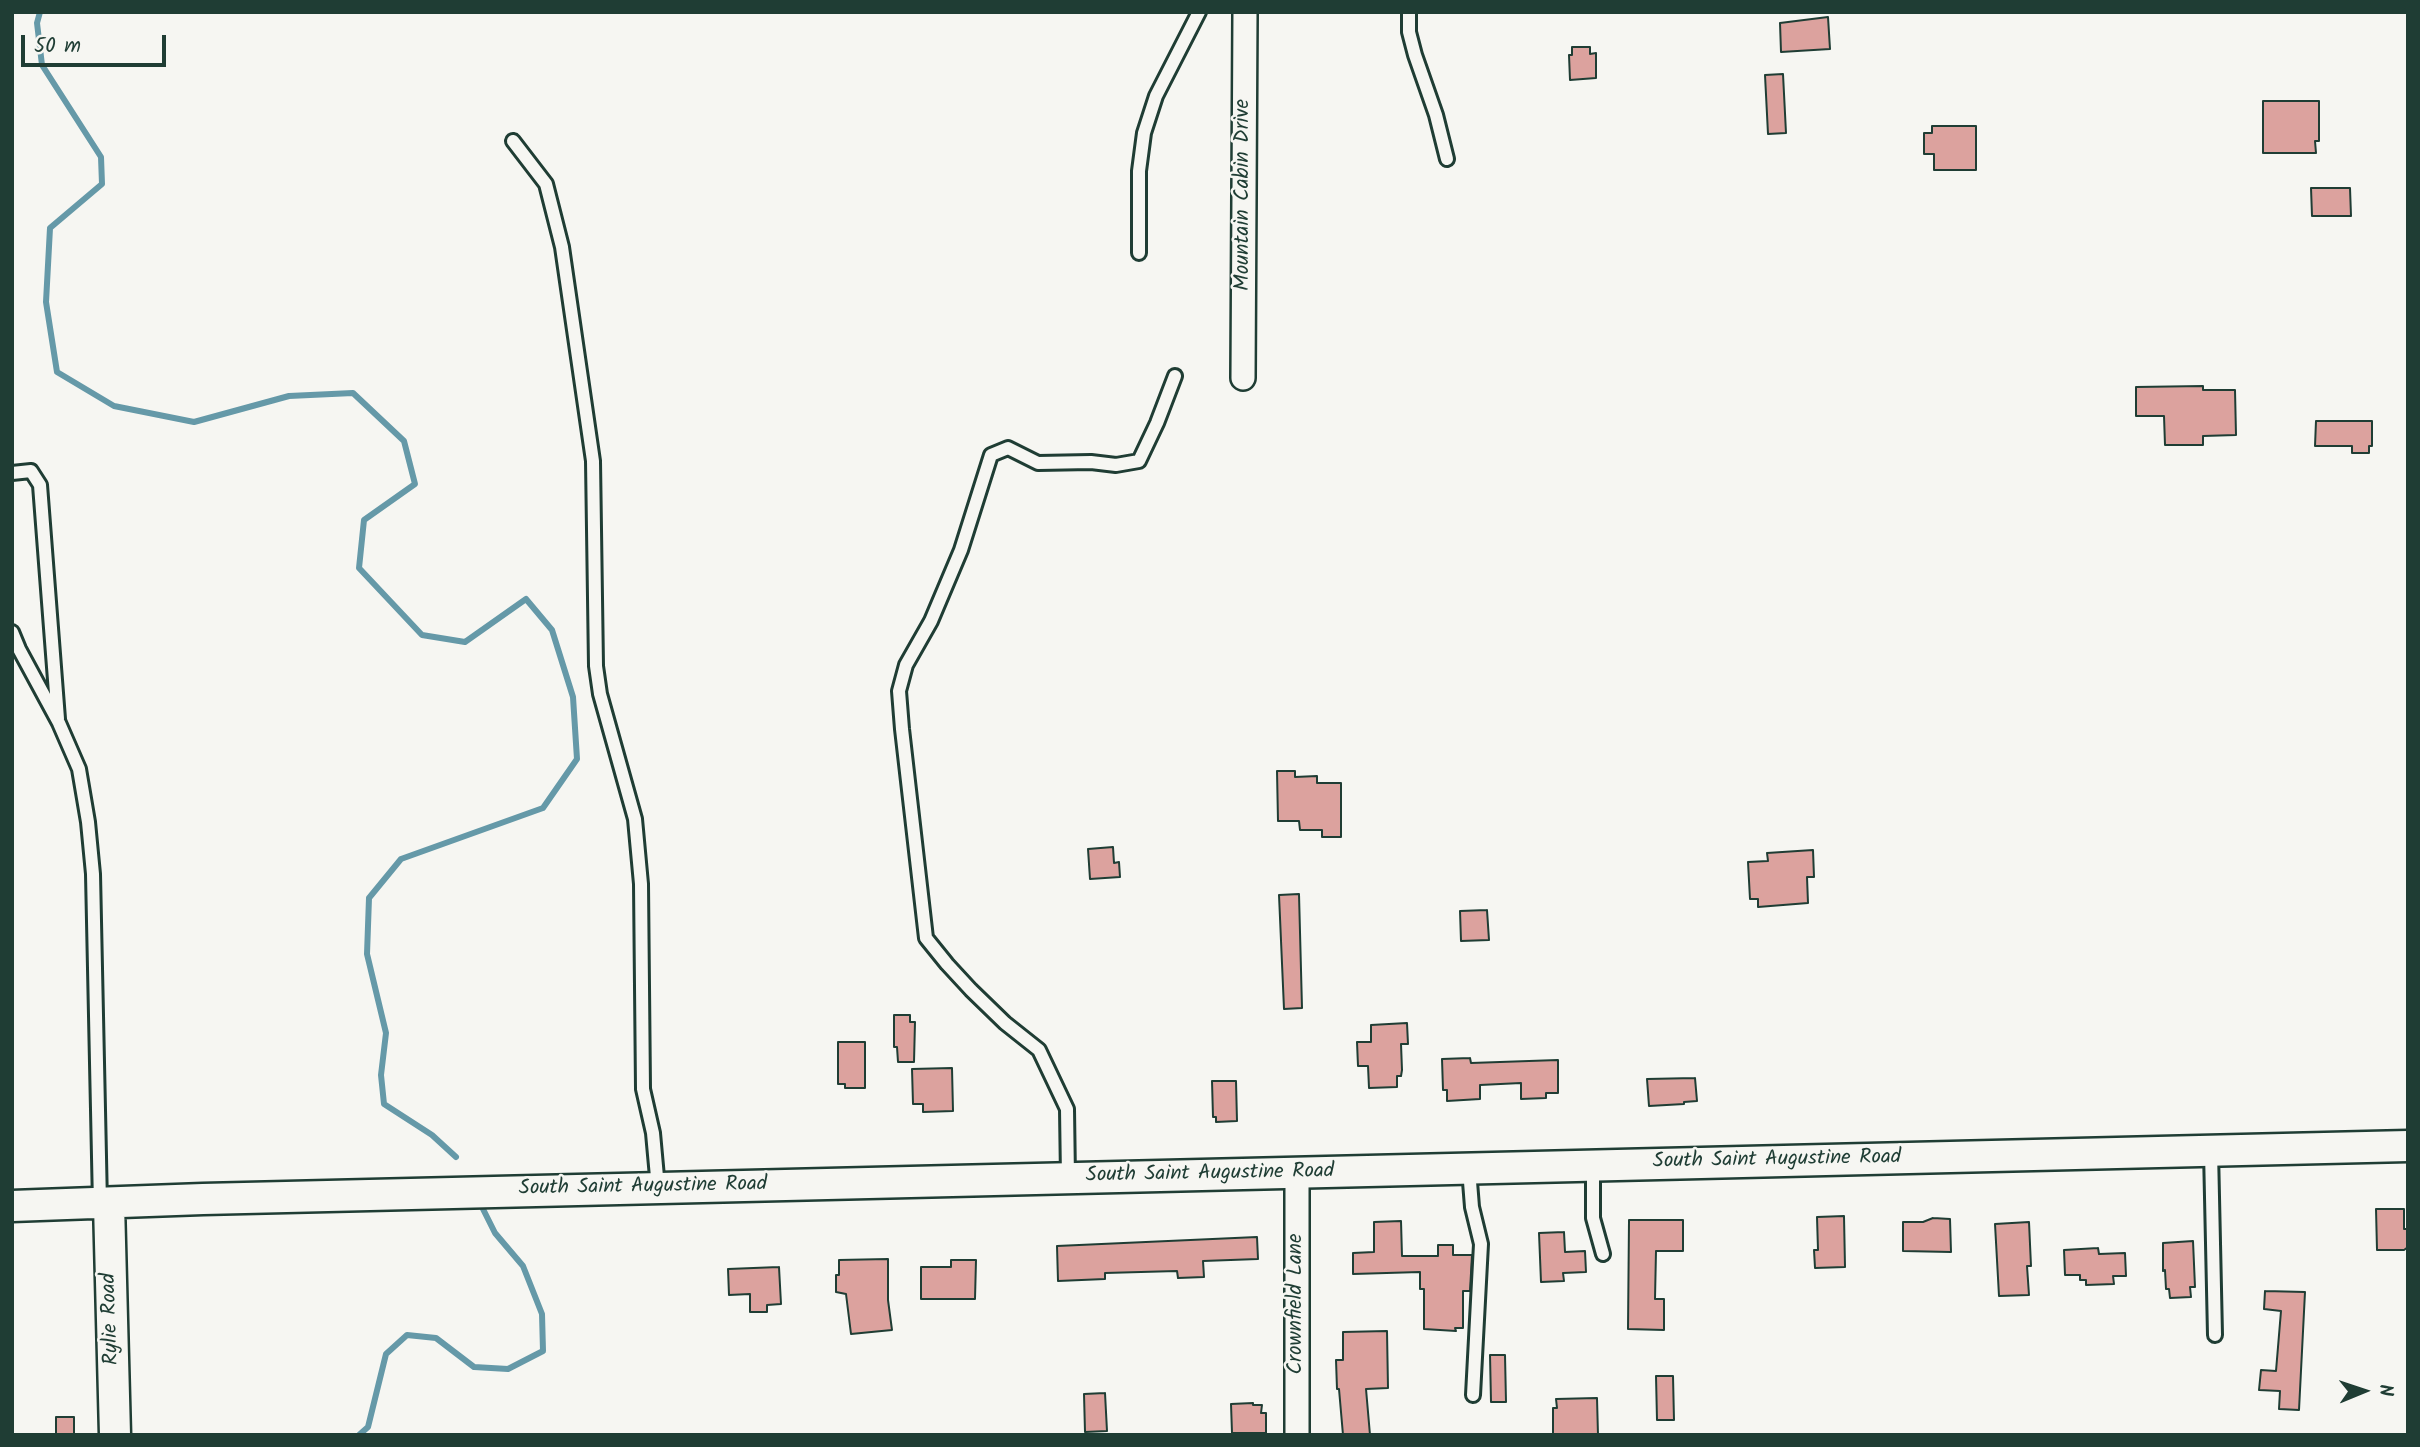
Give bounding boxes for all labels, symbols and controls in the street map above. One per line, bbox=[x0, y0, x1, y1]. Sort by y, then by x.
scale bar bbox=[24, 21, 170, 65]
text: 50 m bbox=[34, 30, 81, 63]
street label: Mountain Cabin Drive bbox=[1231, 99, 1257, 291]
street label: South Saint Augustine Road bbox=[1653, 1146, 1901, 1176]
street label: South Saint Augustine Road bbox=[1086, 1160, 1334, 1190]
street label: South Saint Augustine Road bbox=[519, 1173, 767, 1203]
street label: Crownfield Lane bbox=[1284, 1234, 1310, 1374]
street label: Rylie Road bbox=[98, 1272, 126, 1366]
north arrow bbox=[2329, 1356, 2399, 1426]
text: N bbox=[2370, 1384, 2400, 1397]

